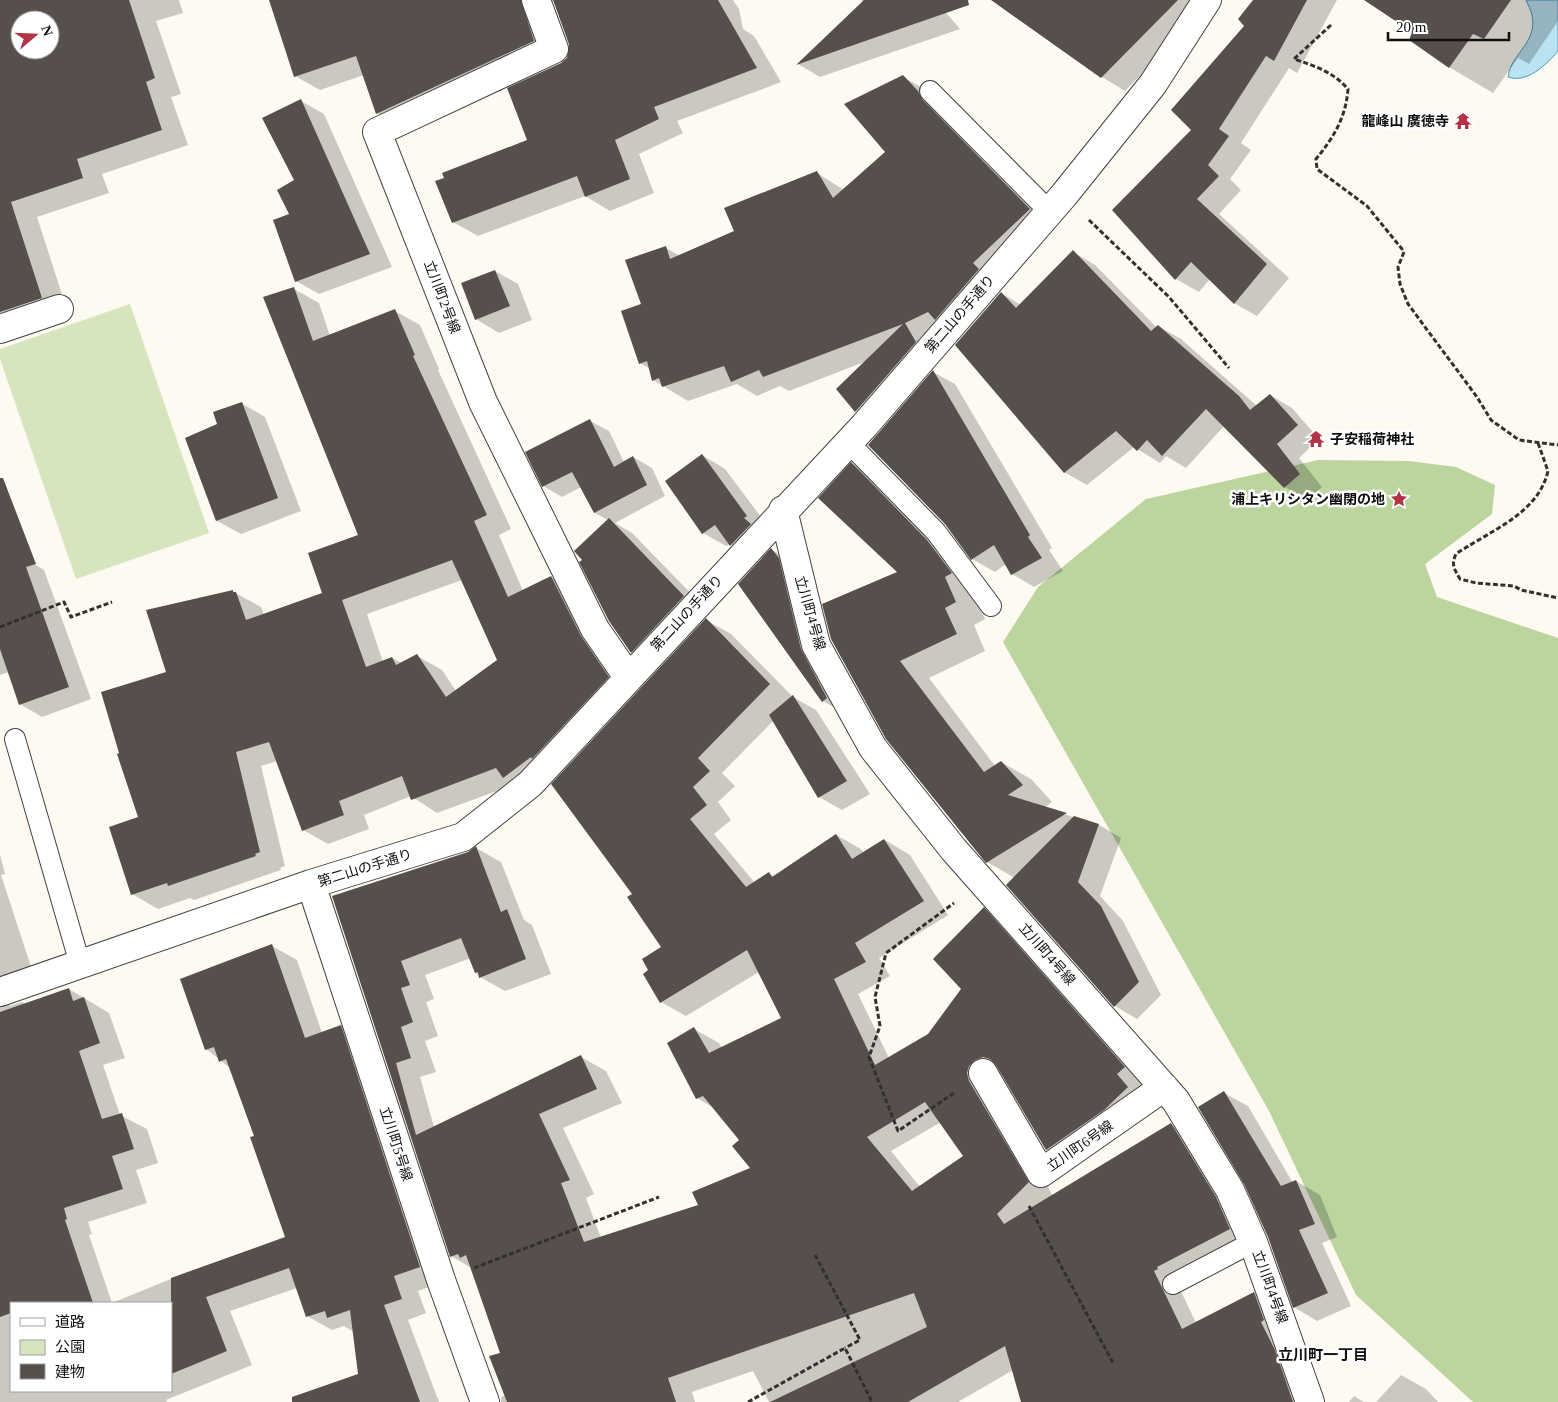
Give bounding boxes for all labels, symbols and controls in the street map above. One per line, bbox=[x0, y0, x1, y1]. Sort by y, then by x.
north arrow bbox=[10, 10, 60, 60]
scale bar bbox=[1388, 10, 1509, 42]
text: 20 m bbox=[1396, 19, 1427, 35]
text: N bbox=[38, 24, 56, 38]
temple icon: 龍峰山 廣徳寺 bbox=[1453, 111, 1473, 131]
place label: 龍峰山 廣徳寺 bbox=[1362, 113, 1449, 129]
street label: 立川町2号線 bbox=[421, 258, 463, 336]
street label: 第二山の手通り bbox=[921, 271, 998, 356]
temple icon: 子安稲荷神社 bbox=[1306, 429, 1326, 449]
place label: 子安稲荷神社 bbox=[1330, 431, 1414, 447]
place icon: 浦上キリシタン幽閉の地 bbox=[1389, 489, 1409, 509]
place label: 浦上キリシタン幽閉の地 bbox=[1231, 491, 1385, 507]
street label: 第二山の手通り bbox=[647, 571, 726, 654]
street label: 立川町4号線 bbox=[792, 574, 828, 652]
street label: 第二山の手通り bbox=[316, 846, 414, 889]
street label: 立川町4号線 bbox=[1016, 920, 1078, 988]
street label: 立川町5号線 bbox=[377, 1105, 415, 1183]
street label: 立川町6号線 bbox=[1044, 1118, 1116, 1174]
street label: 立川町4号線 bbox=[1250, 1248, 1290, 1326]
legend bbox=[10, 1302, 172, 1392]
text: 道路 bbox=[55, 1314, 85, 1330]
text: 公園 bbox=[55, 1339, 85, 1355]
district label: 立川町一丁目 bbox=[1278, 1347, 1368, 1363]
text: 建物 bbox=[55, 1364, 85, 1380]

